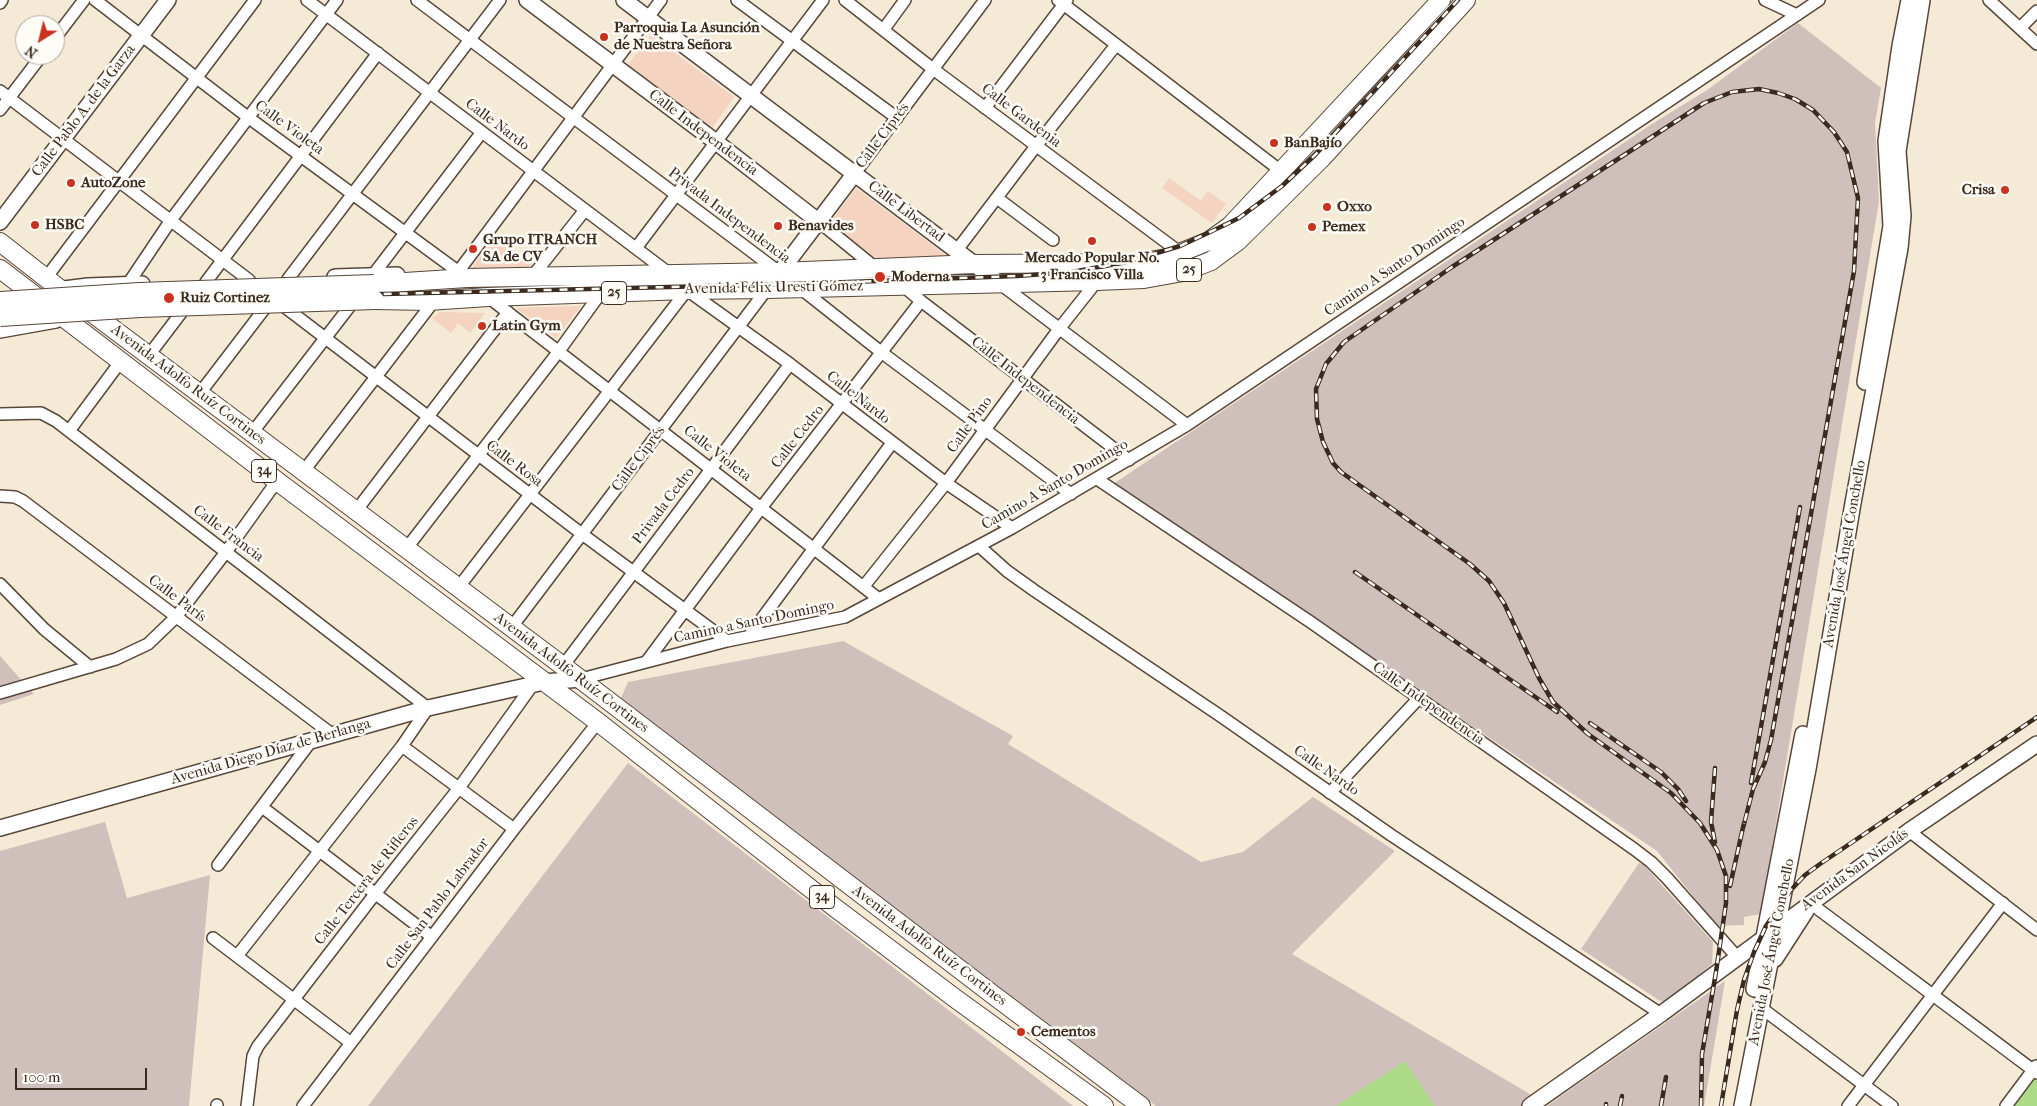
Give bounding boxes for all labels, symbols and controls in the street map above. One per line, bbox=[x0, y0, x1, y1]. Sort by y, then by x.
north arrow bbox=[15, 15, 65, 65]
place label: Parroquia La Asunción de Nuestra Señora bbox=[614, 19, 760, 54]
marker: Parroquia La Asunción de Nuestra Señora bbox=[598, 31, 610, 43]
street label: Calle Pablo A. de la Garza bbox=[28, 41, 140, 181]
text: N bbox=[22, 42, 41, 62]
street label: Calle Gardenia bbox=[978, 80, 1064, 152]
street label: Calle Independencia bbox=[645, 86, 761, 180]
street label: Calle Nardo bbox=[461, 95, 533, 155]
street label: Calle Violeta bbox=[251, 97, 327, 159]
street label: Calle Ciprés bbox=[852, 100, 914, 172]
place label: BanBajío bbox=[1284, 134, 1342, 152]
marker: BanBajío bbox=[1268, 137, 1280, 149]
street label: Privada Independencia bbox=[664, 164, 794, 268]
place label: AutoZone bbox=[81, 174, 145, 192]
marker: AutoZone bbox=[65, 177, 77, 189]
street label: Calle Libertad bbox=[864, 177, 948, 247]
place label: Crisa bbox=[1962, 181, 1995, 199]
marker: Crisa bbox=[1999, 184, 2011, 196]
place label: Oxxo bbox=[1337, 198, 1372, 216]
marker: Oxxo bbox=[1321, 201, 1333, 213]
street label: Camino A Santo Domingo bbox=[1321, 213, 1469, 321]
place label: HSBC bbox=[45, 216, 84, 234]
place label: Benavides bbox=[788, 217, 854, 235]
place label: Pemex bbox=[1322, 218, 1366, 236]
marker: HSBC bbox=[29, 219, 41, 231]
marker: Benavides bbox=[772, 220, 784, 232]
marker: Pemex bbox=[1306, 221, 1318, 233]
place label: Grupo ITRANCH SA de CV bbox=[483, 231, 597, 266]
marker: Mercado Popular No. 3 Francisco Villa bbox=[1086, 235, 1098, 247]
marker: Grupo ITRANCH SA de CV bbox=[467, 243, 479, 255]
place label: Mercado Popular No. 3 Francisco Villa bbox=[1025, 249, 1159, 284]
road number: 25 bbox=[1176, 258, 1202, 282]
place label: Moderna bbox=[891, 268, 950, 286]
marker: Moderna bbox=[873, 270, 887, 284]
street label: Avenida Félix Uresti Gómez bbox=[684, 277, 864, 299]
road number: 25 bbox=[602, 282, 626, 304]
place label: Ruiz Cortinez bbox=[180, 289, 270, 307]
marker: Ruiz Cortinez bbox=[162, 291, 176, 305]
place label: Latin Gym bbox=[492, 317, 561, 335]
marker: Latin Gym bbox=[476, 320, 488, 332]
street label: Avenida Adolfo Ruíz Cortines bbox=[107, 321, 269, 449]
street label: Calle Independencia bbox=[967, 333, 1083, 429]
street label: Calle Nardo bbox=[823, 368, 893, 428]
street label: Calle Pino bbox=[943, 393, 997, 457]
street label: Calle Cedro bbox=[768, 402, 828, 472]
street label: Calle Violeta bbox=[679, 422, 755, 486]
street label: Calle Ciprés bbox=[608, 423, 670, 495]
street label: Camino A Santo Domingo bbox=[979, 436, 1131, 534]
street label: Calle Rosa bbox=[482, 437, 546, 491]
street label: Avenida José Ángel Conchello bbox=[1820, 459, 1870, 649]
road number: 34 bbox=[252, 460, 276, 482]
street label: Privada Cedro bbox=[629, 464, 699, 548]
street label: Calle Francia bbox=[189, 502, 267, 566]
street label: Calle París bbox=[144, 571, 210, 627]
street label: Camino a Santo Domingo bbox=[672, 596, 836, 648]
street label: Avenida Adolfo Ruíz Cortines bbox=[490, 609, 652, 737]
street label: Calle Independencia bbox=[1369, 659, 1487, 749]
street label: Avenida Diego Díaz de Berlanga bbox=[169, 715, 373, 789]
street label: Calle Nardo bbox=[1290, 742, 1362, 800]
street label: Calle Tercera de Rifleros bbox=[311, 813, 423, 949]
street label: Avenida San Nicolás bbox=[1798, 825, 1912, 915]
street label: Calle San Pablo Labrador bbox=[383, 835, 493, 973]
street label: Avenida José Ángel Conchello bbox=[1745, 857, 1799, 1047]
street label: Avenida Adolfo Ruíz Cortines bbox=[848, 882, 1010, 1010]
road number: 34 bbox=[810, 886, 834, 909]
place label: Cementos bbox=[1031, 1023, 1095, 1041]
marker: Cementos bbox=[1015, 1026, 1027, 1038]
scale bar bbox=[18, 1058, 150, 1090]
text: 100 m bbox=[23, 1068, 61, 1086]

